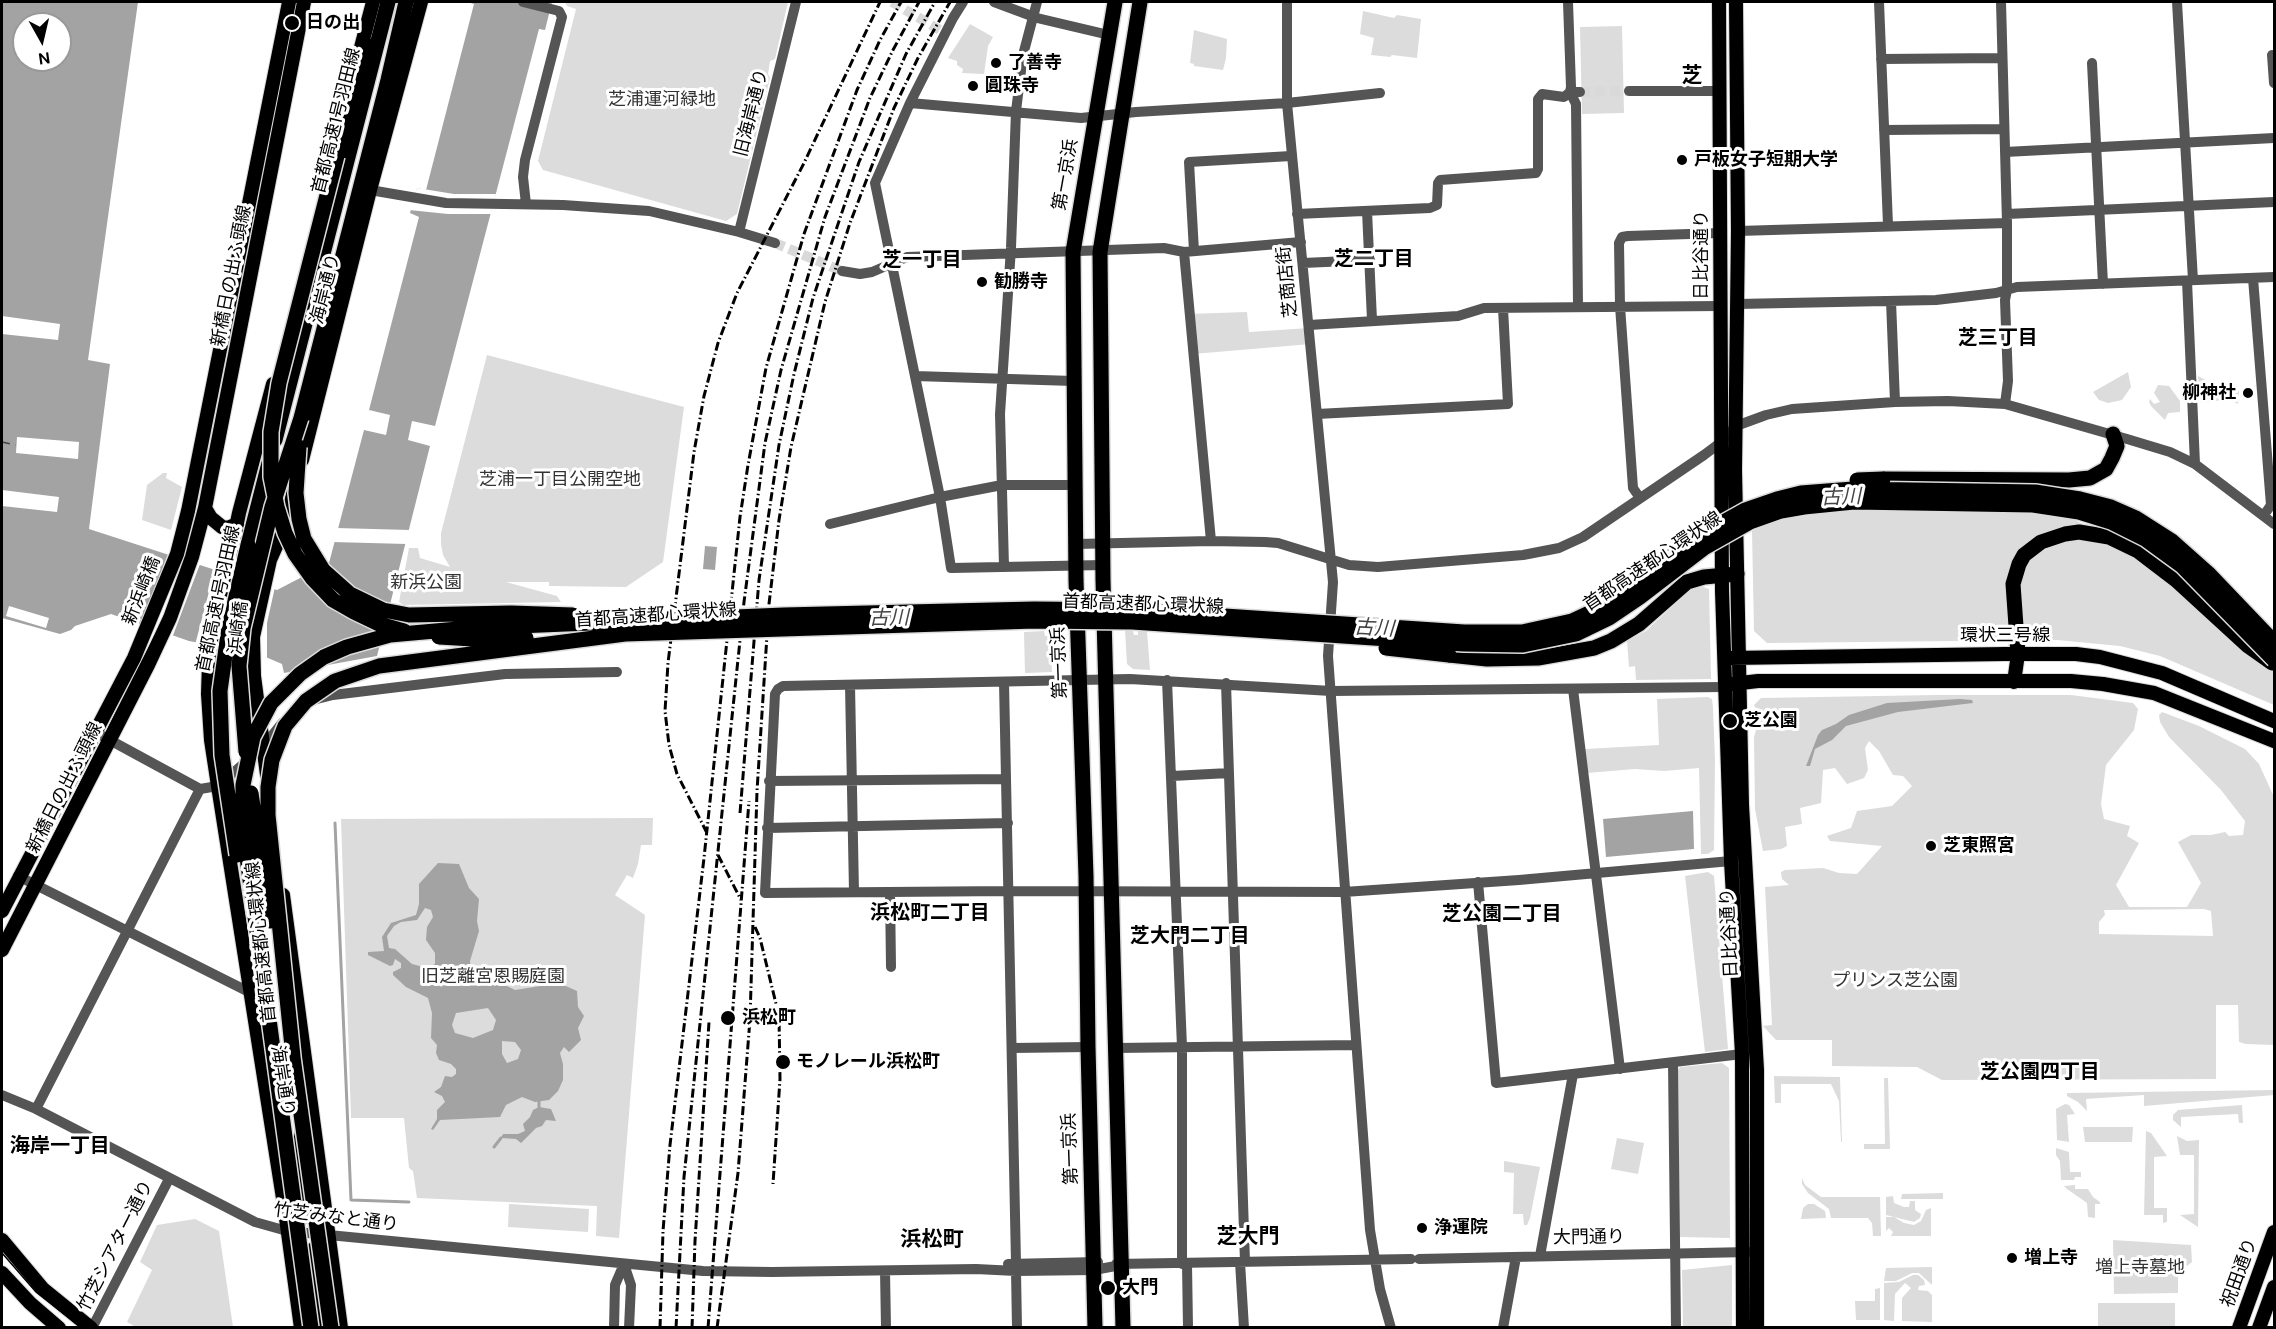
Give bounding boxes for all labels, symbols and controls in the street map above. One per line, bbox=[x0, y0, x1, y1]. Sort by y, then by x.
north arrow bbox=[12, 12, 72, 72]
place label: 日の出 bbox=[306, 12, 360, 34]
marker: 日の出 bbox=[283, 14, 301, 32]
street label: 首都高速1号羽田線 bbox=[308, 46, 366, 196]
text: N bbox=[37, 47, 52, 70]
place label: 了善寺 bbox=[1008, 52, 1062, 74]
marker: 了善寺 bbox=[989, 56, 1003, 70]
district label: 芝 bbox=[1682, 63, 1702, 89]
street label: 旧海岸通り bbox=[731, 67, 773, 159]
place label: 圓珠寺 bbox=[985, 75, 1039, 97]
marker: 圓珠寺 bbox=[966, 79, 980, 93]
park label: 芝浦運河緑地 bbox=[608, 89, 716, 111]
street label: 第一京浜 bbox=[1049, 138, 1083, 212]
place label: 戸板女子短期大学 bbox=[1694, 149, 1838, 171]
marker: 戸板女子短期大学 bbox=[1675, 153, 1689, 167]
street label: 新橋日の出ふ頭線 bbox=[208, 203, 256, 349]
street label: 日比谷通り bbox=[1691, 210, 1713, 300]
street label: 芝商店街 bbox=[1273, 245, 1303, 319]
district label: 芝二丁目 bbox=[1334, 248, 1414, 272]
district label: 芝一丁目 bbox=[882, 249, 962, 273]
street label: 海岸通り bbox=[307, 251, 345, 327]
place label: 勧勝寺 bbox=[994, 271, 1048, 293]
marker: 勧勝寺 bbox=[975, 275, 989, 289]
district label: 芝三丁目 bbox=[1958, 327, 2038, 351]
place label: 柳神社 bbox=[2182, 382, 2236, 404]
marker: 柳神社 bbox=[2241, 386, 2255, 400]
park label: 芝浦一丁目公開空地 bbox=[479, 469, 641, 491]
water label: 古川 bbox=[1821, 485, 1861, 511]
street label: 首都高速都心環状線 bbox=[1580, 508, 1726, 616]
street label: 首都高速1号羽田線 bbox=[193, 524, 245, 674]
street label: 新浜崎橋 bbox=[119, 554, 165, 628]
park label: 新浜公園 bbox=[390, 572, 462, 594]
street label: 首都高速都心環状線 bbox=[1062, 591, 1224, 619]
street label: 浜崎橋 bbox=[225, 600, 253, 656]
street label: 首都高速都心環状線 bbox=[574, 600, 738, 632]
water label: 古川 bbox=[869, 607, 909, 631]
water label: 古川 bbox=[1353, 616, 1395, 642]
street label: 環状三号線 bbox=[1960, 625, 2050, 647]
street label: 第一京浜 bbox=[1048, 627, 1072, 699]
place label: 芝公園 bbox=[1744, 710, 1798, 732]
marker: 芝公園 bbox=[1721, 712, 1739, 730]
street label: 新橋日の出ふ頭線 bbox=[23, 719, 107, 857]
place label: 芝東照宮 bbox=[1943, 835, 2015, 857]
marker: 芝東照宮 bbox=[1924, 839, 1938, 853]
street label: 首都高速都心環状線 bbox=[243, 860, 281, 1024]
street label: 日比谷通り bbox=[1717, 887, 1743, 979]
district label: 浜松町二丁目 bbox=[870, 902, 990, 926]
district label: 芝公園二丁目 bbox=[1442, 903, 1562, 927]
district label: 芝大門二丁目 bbox=[1130, 925, 1250, 949]
park label: 旧芝離宮恩賜庭園 bbox=[421, 966, 565, 988]
park label: プリンス芝公園 bbox=[1832, 970, 1958, 992]
place label: 浜松町 bbox=[742, 1007, 796, 1029]
marker: 浜松町 bbox=[719, 1009, 737, 1027]
street label: 海岸通り bbox=[266, 1044, 298, 1118]
place label: モノレール浜松町 bbox=[796, 1051, 940, 1073]
marker: モノレール浜松町 bbox=[774, 1053, 792, 1071]
district label: 芝公園四丁目 bbox=[1980, 1061, 2100, 1085]
street label: 第一京浜 bbox=[1059, 1113, 1083, 1185]
district label: 海岸一丁目 bbox=[10, 1135, 110, 1159]
street label: 竹芝シアター通り bbox=[74, 1177, 158, 1315]
street label: 竹芝みなと通り bbox=[272, 1200, 400, 1236]
place label: 浄運院 bbox=[1434, 1217, 1488, 1239]
marker: 浄運院 bbox=[1415, 1221, 1429, 1235]
district label: 芝大門 bbox=[1217, 1224, 1279, 1250]
district label: 浜松町 bbox=[901, 1227, 963, 1253]
street label: 大門通り bbox=[1553, 1227, 1625, 1249]
street label: 祝田通り bbox=[2218, 1235, 2262, 1311]
place label: 増上寺 bbox=[2024, 1247, 2078, 1269]
marker: 増上寺 bbox=[2005, 1251, 2019, 1265]
park label: 増上寺墓地 bbox=[2095, 1257, 2185, 1279]
place label: 大門 bbox=[1122, 1277, 1158, 1299]
marker: 大門 bbox=[1099, 1279, 1117, 1297]

